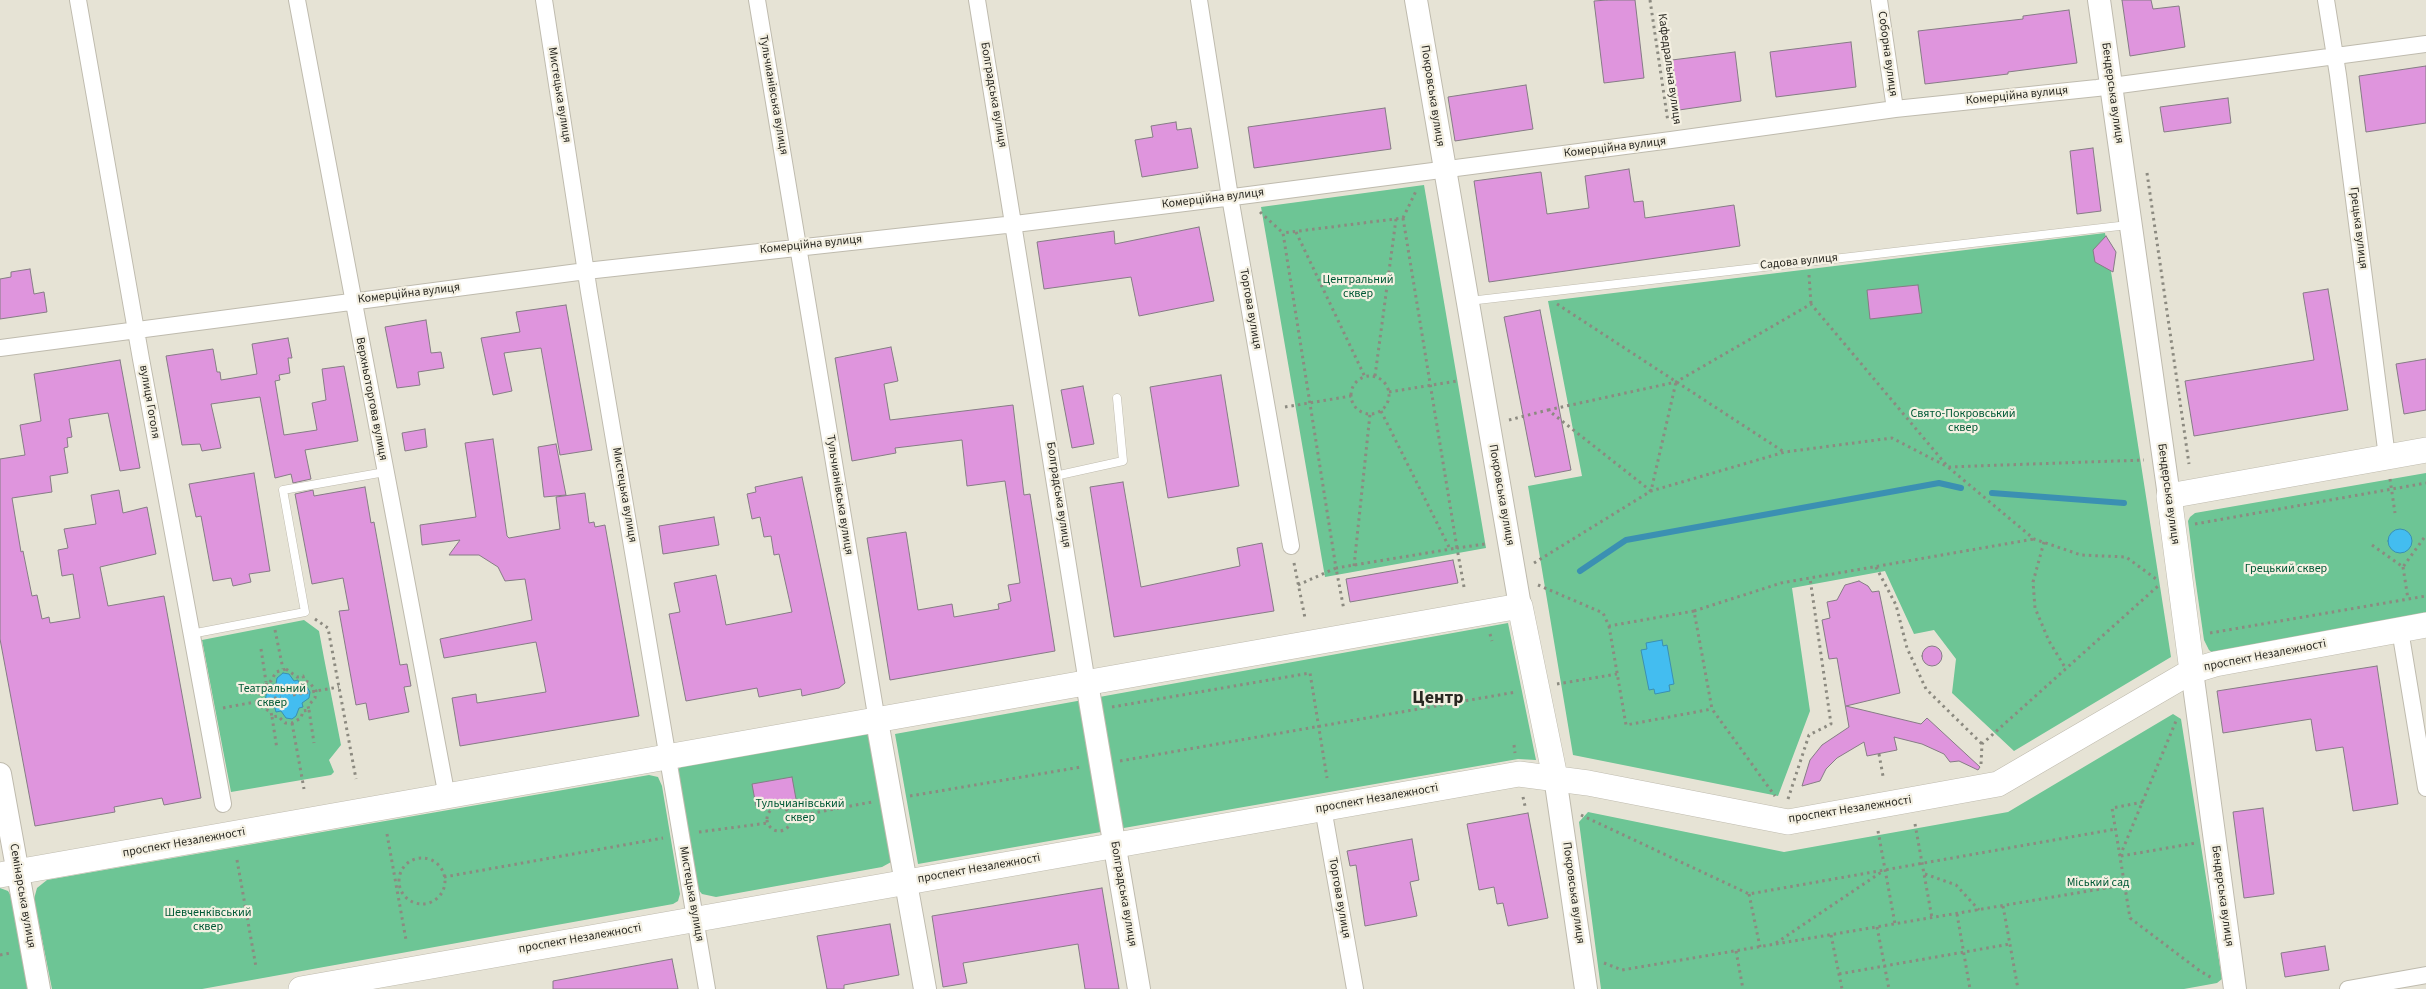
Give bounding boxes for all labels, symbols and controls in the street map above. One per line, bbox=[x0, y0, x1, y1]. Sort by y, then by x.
street label: Соборна вулиця bbox=[1874, 10, 1900, 98]
street label: Кафедральна вулиця bbox=[1654, 13, 1684, 125]
street label: Тульчианівська вулиця bbox=[755, 34, 791, 156]
street label: Болградська вулиця bbox=[977, 41, 1009, 149]
street label: Бендерська вулиця bbox=[2098, 42, 2126, 144]
street label: Покровська вулиця bbox=[1417, 44, 1447, 148]
street label: Мистецька вулиця bbox=[544, 46, 574, 144]
street label: Комерційна вулиця bbox=[1965, 83, 2069, 109]
street label: Комерційна вулиця bbox=[1563, 135, 1667, 161]
street label: Комерційна вулиця bbox=[1161, 186, 1265, 212]
street label: Грецька вулиця bbox=[2346, 186, 2370, 270]
street label: Комерційна вулиця bbox=[759, 232, 863, 258]
street label: Садова вулиця bbox=[1759, 251, 1839, 273]
street label: Торгова вулиця bbox=[1236, 267, 1264, 351]
park label: Центральний сквер bbox=[1322, 273, 1394, 301]
street label: Комерційна вулиця bbox=[357, 281, 461, 307]
street label: Верхньоторгова вулиця bbox=[352, 336, 390, 462]
street label: вулиця Гоголя bbox=[135, 364, 163, 440]
park label: Свято-Покровський сквер bbox=[1910, 407, 2016, 435]
street label: Тульчианівська вулиця bbox=[822, 434, 856, 556]
street label: Болградська вулиця bbox=[1043, 441, 1073, 549]
street label: Покровська вулиця bbox=[1485, 443, 1517, 547]
street label: Бендерська вулиця bbox=[2154, 443, 2182, 545]
street label: Мистецька вулиця bbox=[609, 446, 639, 544]
park label: Грецький сквер bbox=[2245, 562, 2327, 576]
street label: проспект Незалежності bbox=[2203, 637, 2327, 675]
park label: Театральний сквер bbox=[238, 682, 306, 710]
district label: Центр bbox=[1412, 688, 1464, 710]
street label: проспект Незалежності bbox=[1314, 781, 1440, 817]
street label: проспект Незалежності bbox=[1787, 793, 1913, 827]
park label: Тульчианівський сквер bbox=[755, 797, 845, 825]
street label: проспект Незалежності bbox=[121, 825, 247, 861]
street label: Болградська вулиця bbox=[1107, 840, 1139, 948]
street label: Покровська вулиця bbox=[1559, 841, 1587, 945]
street label: Семінарська вулиця bbox=[6, 843, 38, 949]
street label: Мистецька вулиця bbox=[676, 845, 706, 943]
street label: Бендерська вулиця bbox=[2208, 845, 2236, 947]
street label: проспект Незалежності bbox=[916, 851, 1042, 887]
street label: Торгова вулиця bbox=[1325, 856, 1353, 940]
park label: Міський сад bbox=[2067, 876, 2129, 890]
park label: Шевченківський сквер bbox=[164, 906, 252, 934]
street label: проспект Незалежності bbox=[517, 921, 643, 957]

